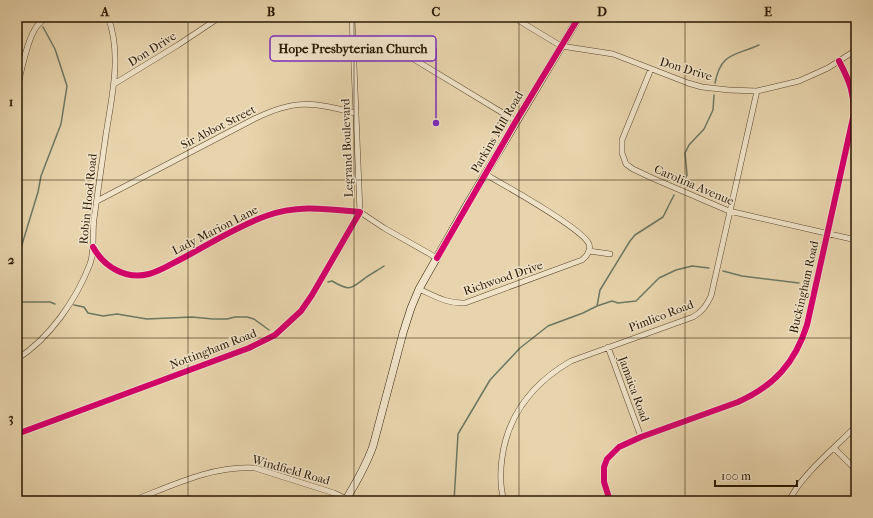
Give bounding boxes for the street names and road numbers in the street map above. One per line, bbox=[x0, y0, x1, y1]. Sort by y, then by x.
street label: Don Drive bbox=[125, 29, 179, 69]
street label: Don Drive bbox=[658, 54, 714, 84]
street label: Parkins Mill Road bbox=[468, 88, 526, 175]
street label: Legrand Boulevard bbox=[338, 98, 356, 198]
street label: Sir Abbot Street bbox=[178, 102, 258, 152]
street label: Robin Hood Road bbox=[76, 152, 100, 245]
street label: Carolina Avenue bbox=[652, 162, 736, 208]
street label: Lady Marion Lane bbox=[170, 202, 260, 258]
street label: Buckingham Road bbox=[787, 239, 822, 335]
street label: Richwood Drive bbox=[461, 258, 545, 298]
street label: Pimlico Road bbox=[627, 297, 696, 335]
street label: Nottingham Road bbox=[168, 326, 259, 372]
street label: Jamaica Road bbox=[615, 353, 653, 424]
street label: Windfield Road bbox=[250, 452, 332, 488]

